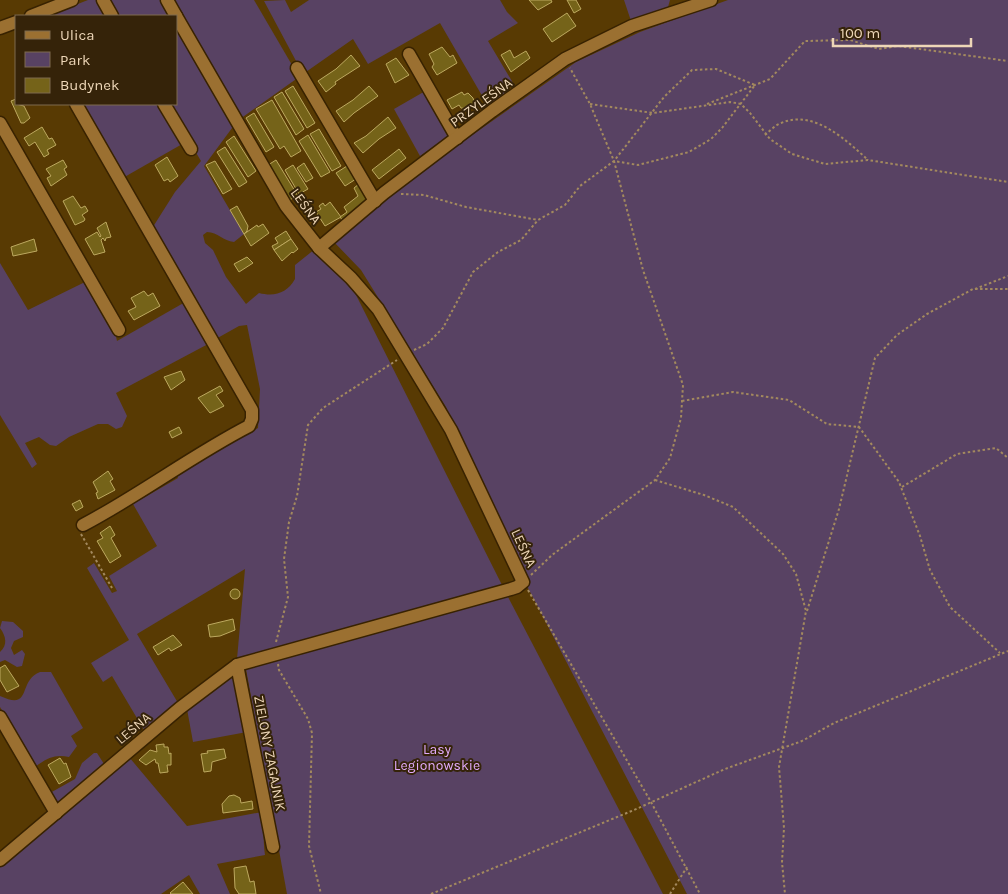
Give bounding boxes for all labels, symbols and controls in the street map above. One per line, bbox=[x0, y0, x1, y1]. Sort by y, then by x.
legend bbox=[15, 15, 178, 105]
scale bar bbox=[833, 15, 970, 47]
text: 100 m bbox=[840, 24, 880, 42]
text: Ulica bbox=[60, 26, 94, 44]
text: Park bbox=[60, 51, 90, 69]
street label: PRZYLEŚNA bbox=[447, 74, 516, 131]
text: Budynek bbox=[60, 76, 119, 94]
street label: LEŚNA bbox=[287, 185, 324, 228]
street label: LEŚNA bbox=[507, 526, 540, 570]
street label: ZIELONY ZAGAJNIK bbox=[250, 694, 289, 813]
street label: LEŚNA bbox=[112, 709, 154, 748]
park label: Lasy Legionowskie bbox=[394, 741, 480, 774]

